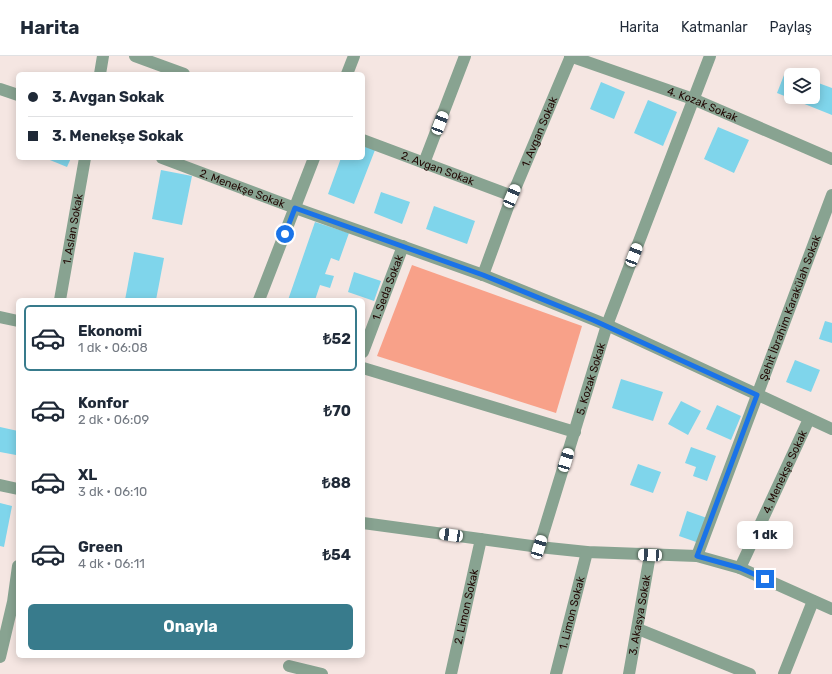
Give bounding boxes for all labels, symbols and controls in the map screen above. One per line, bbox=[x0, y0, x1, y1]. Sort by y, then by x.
text: Harita bbox=[20, 16, 80, 39]
text: Harita bbox=[619, 19, 659, 36]
text: Katmanlar bbox=[681, 19, 748, 36]
text: Paylaş bbox=[770, 19, 812, 36]
map controls bbox=[784, 68, 820, 104]
button: layers bbox=[784, 68, 820, 104]
street label: 4. Kozak Sokak bbox=[665, 84, 740, 125]
text: 3. Avgan Sokak bbox=[52, 88, 164, 106]
street label: 1. Avgan Sokak bbox=[519, 94, 560, 169]
car bbox=[430, 110, 450, 136]
text: 3. Menekşe Sokak bbox=[52, 127, 184, 145]
street label: 2. Avgan Sokak bbox=[399, 149, 476, 188]
street label: 2. Menekşe Sokak bbox=[198, 167, 287, 211]
car bbox=[502, 183, 522, 209]
street label: 1. Aslan Sokak bbox=[60, 193, 86, 266]
route start bbox=[276, 225, 294, 243]
street label: Şehit İbrahim Karakülah Sokak bbox=[757, 233, 824, 383]
car bbox=[624, 242, 644, 268]
street label: 1. Seda Sokak bbox=[370, 253, 406, 322]
icon: car bbox=[30, 320, 66, 356]
text: Ekonomi bbox=[78, 322, 142, 340]
text: ₺52 bbox=[323, 330, 351, 348]
text: 1 dk · 06:08 bbox=[78, 340, 148, 355]
street label: 5. Kozak Sokak bbox=[574, 341, 608, 417]
icon: car bbox=[30, 392, 66, 428]
text: Konfor bbox=[78, 394, 129, 412]
text: ₺70 bbox=[324, 402, 351, 420]
text: 2 dk · 06:09 bbox=[78, 412, 149, 427]
street label: 4. Menekşe Sokak bbox=[760, 428, 810, 516]
car bbox=[557, 447, 575, 473]
icon: car bbox=[30, 464, 66, 500]
text: XL bbox=[78, 466, 97, 484]
text: ₺88 bbox=[322, 474, 351, 492]
text: 3 dk · 06:10 bbox=[78, 484, 147, 499]
callout: 1 dk bbox=[737, 521, 793, 549]
car bbox=[438, 527, 464, 543]
text: 1 dk bbox=[752, 527, 778, 542]
car bbox=[530, 534, 548, 560]
icon: car bbox=[30, 536, 66, 572]
text: Green bbox=[78, 538, 123, 556]
text: ₺54 bbox=[322, 546, 351, 564]
car bbox=[638, 548, 662, 562]
text: 4 dk · 06:11 bbox=[78, 556, 145, 571]
street label: 2. Limon Sokak bbox=[452, 568, 481, 646]
route end bbox=[756, 570, 774, 588]
street label: 3. Akasya Sokak bbox=[626, 573, 653, 656]
street label: 1. Limon Sokak bbox=[556, 575, 588, 651]
button: Onayla bbox=[28, 604, 353, 650]

